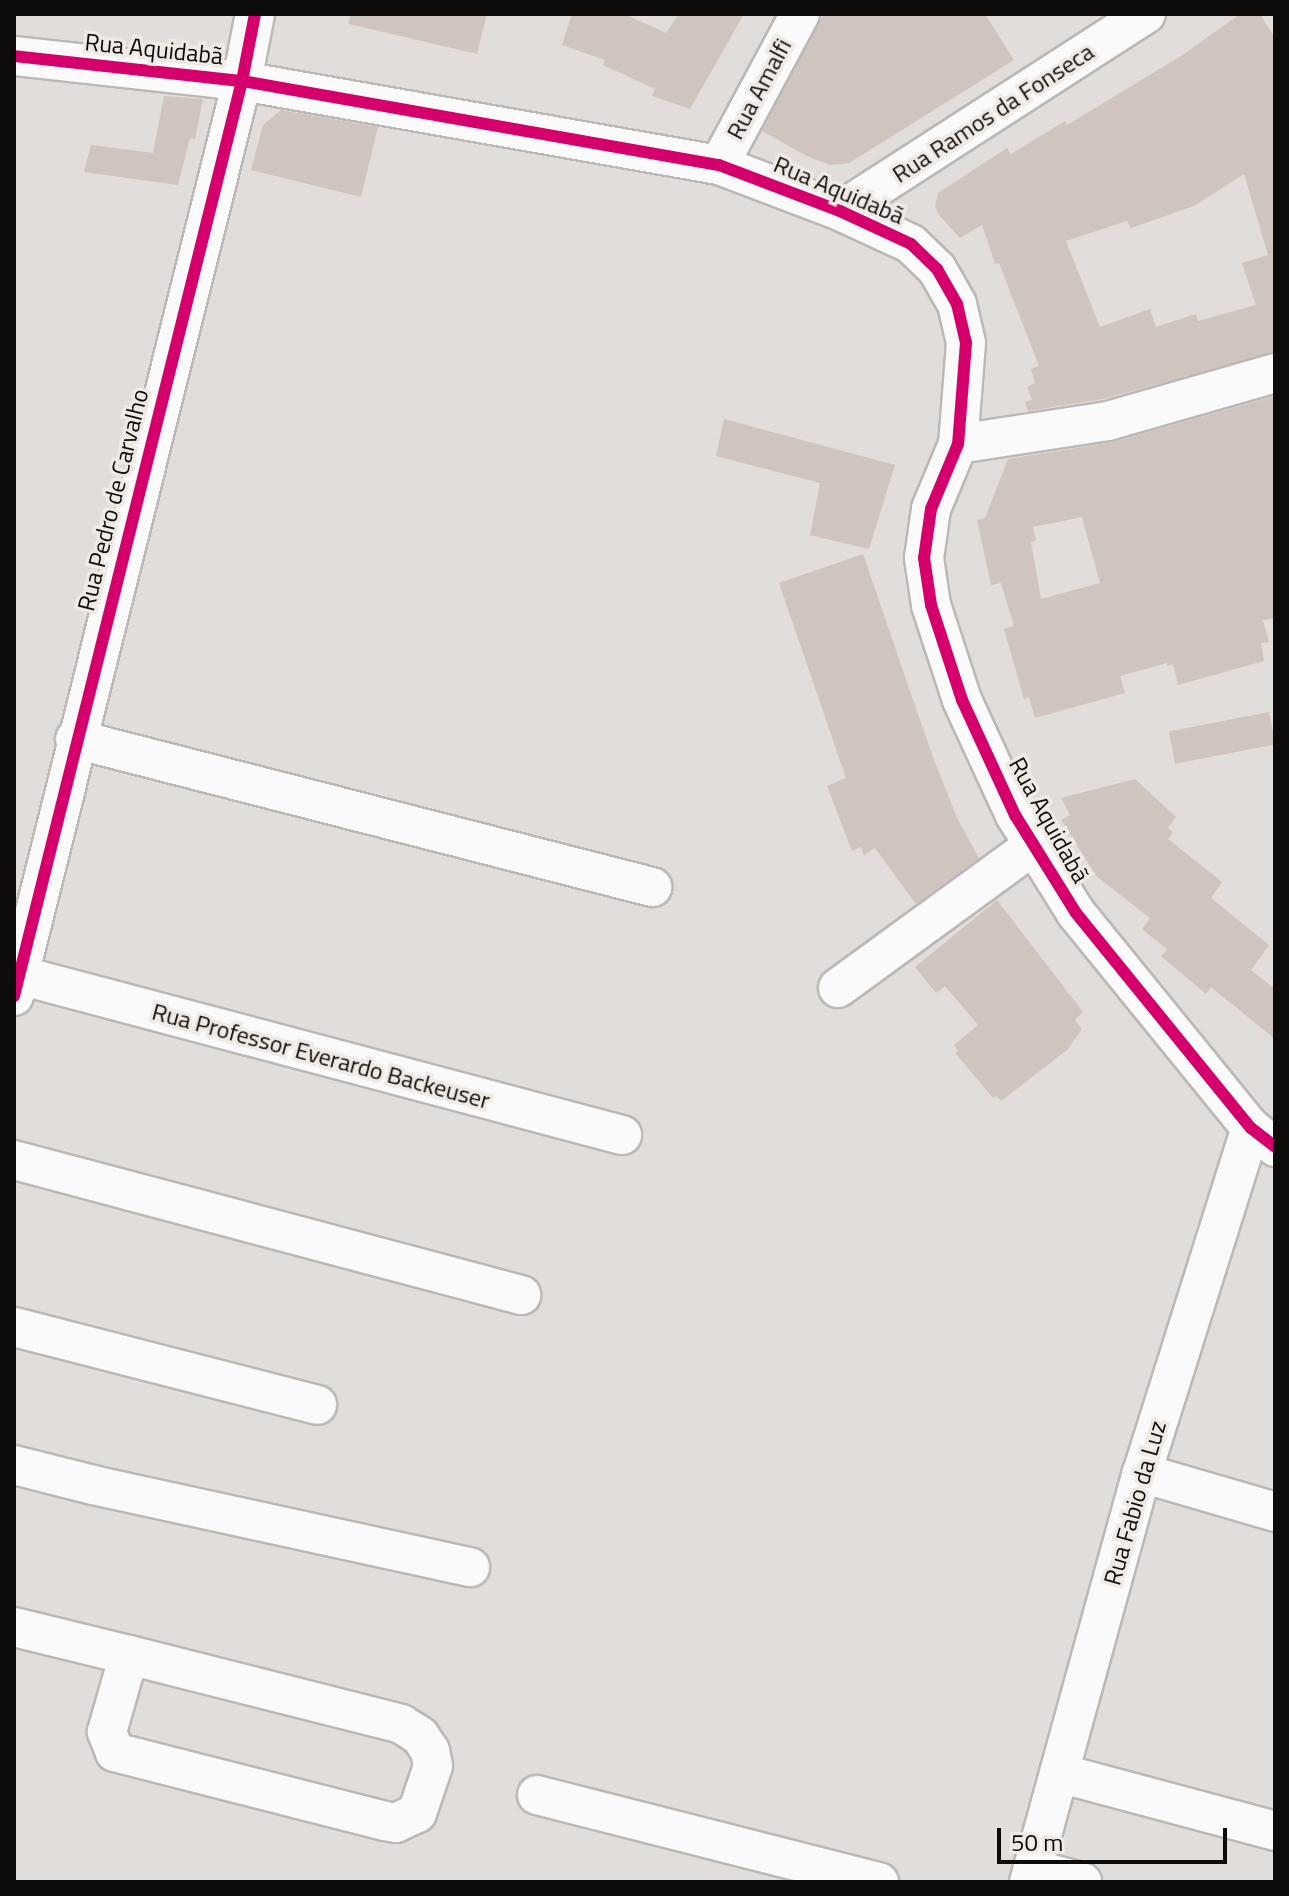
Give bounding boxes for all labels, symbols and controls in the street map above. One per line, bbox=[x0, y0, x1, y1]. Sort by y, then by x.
street label: Rua Aquidabã bbox=[83, 27, 225, 71]
street label: Rua Amalfi bbox=[720, 34, 798, 144]
street label: Rua Ramos da Fonseca bbox=[887, 37, 1099, 189]
street label: Rua Aquidabã bbox=[769, 150, 909, 230]
street label: Rua Pedro de Carvalho bbox=[71, 386, 155, 614]
street label: Rua Aquidabã bbox=[1003, 752, 1095, 888]
street label: Rua Professor Everardo Backeuser bbox=[149, 997, 493, 1115]
street label: Rua Fabio da Luz bbox=[1098, 1418, 1172, 1588]
scale bar bbox=[1001, 1812, 1231, 1862]
text: 50 m bbox=[1011, 1824, 1063, 1860]

